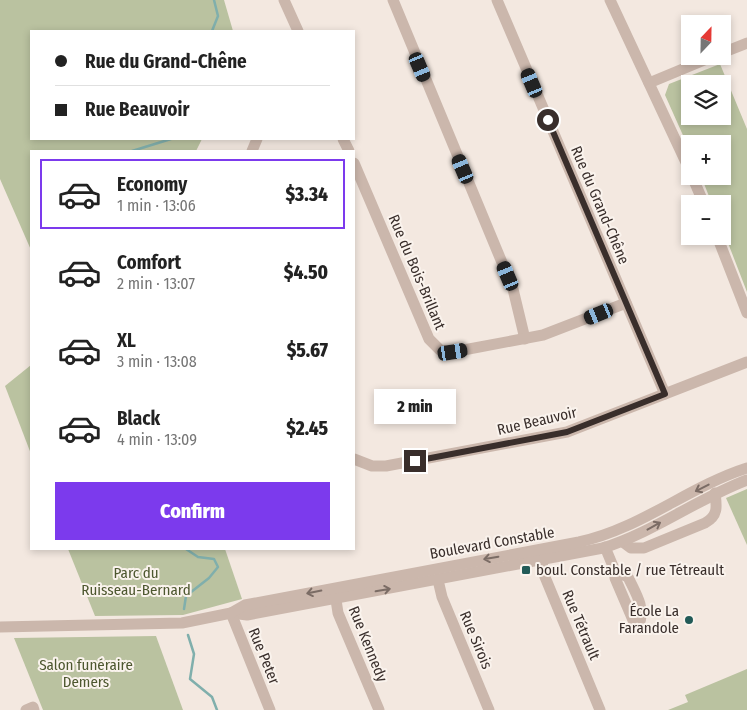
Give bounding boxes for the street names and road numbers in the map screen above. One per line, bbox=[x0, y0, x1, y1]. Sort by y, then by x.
street label: Rue du Grand-Chêne bbox=[567, 143, 633, 267]
street label: Rue du Bois-Brillant bbox=[385, 212, 449, 332]
street label: Rue Beauvoir bbox=[495, 403, 579, 439]
street label: Boulevard Constable bbox=[428, 523, 556, 563]
street label: Rue Tétrault bbox=[558, 587, 604, 663]
street label: Rue Kennedy bbox=[345, 604, 391, 685]
street label: Rue Sirois bbox=[456, 608, 496, 672]
street label: Rue Peter bbox=[245, 625, 284, 687]

